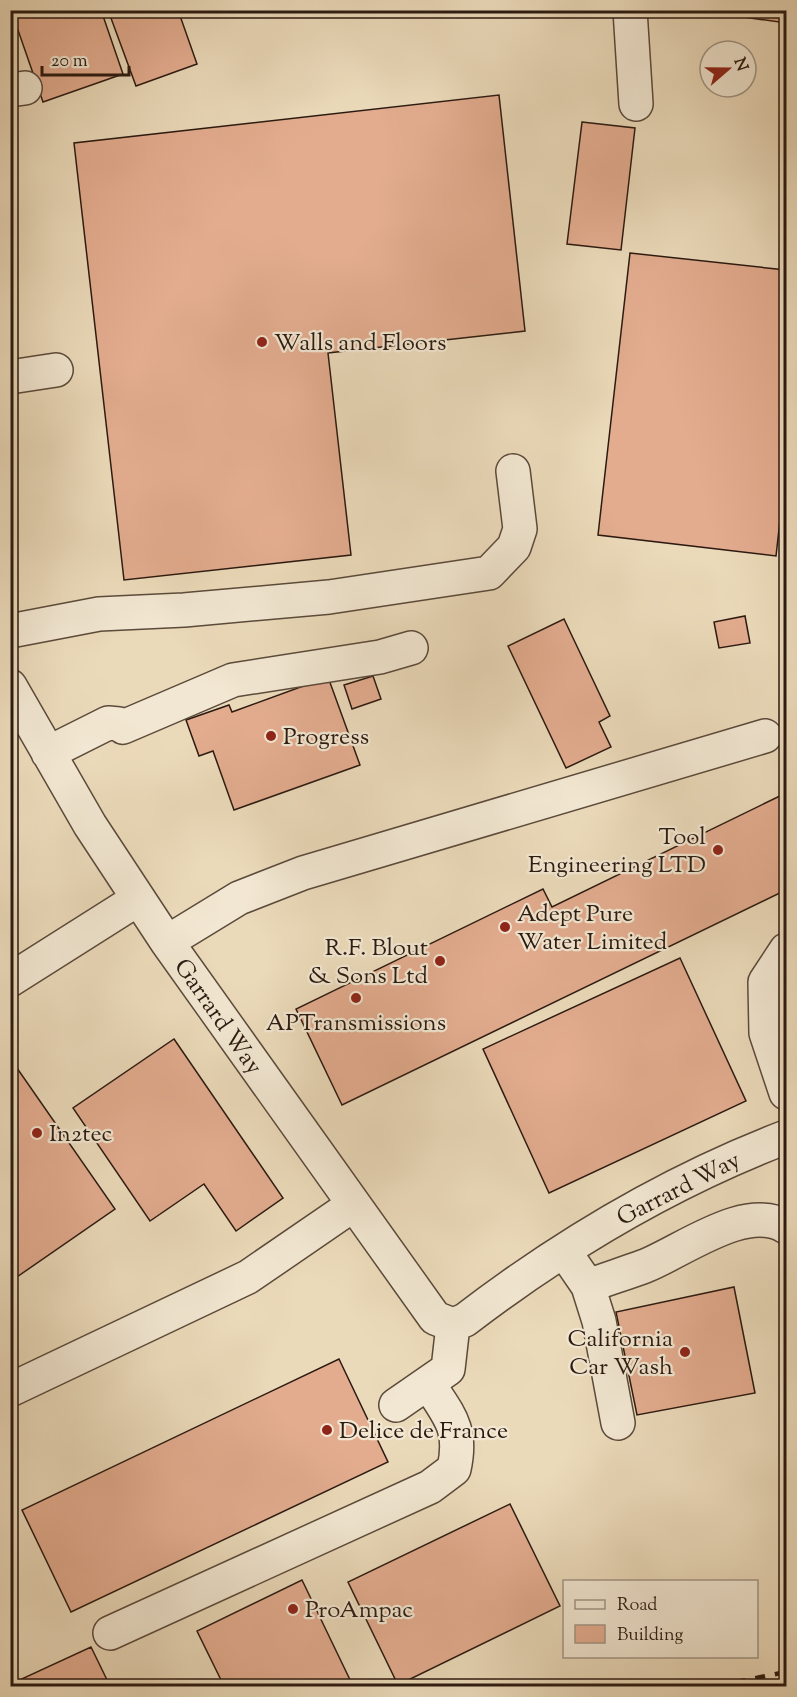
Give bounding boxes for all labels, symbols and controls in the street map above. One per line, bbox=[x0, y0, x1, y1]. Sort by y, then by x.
scale bar bbox=[42, 39, 129, 77]
north arrow bbox=[698, 39, 758, 99]
text: 20 m bbox=[51, 49, 88, 75]
text: N bbox=[727, 55, 753, 75]
place label: Walls and Floors bbox=[274, 327, 446, 361]
marker: Walls and Floors bbox=[255, 335, 269, 349]
place label: Progress bbox=[283, 721, 369, 755]
marker: Progress bbox=[264, 729, 278, 743]
place label: Tool Engineering LTD bbox=[528, 821, 706, 883]
marker: Tool Engineering LTD bbox=[711, 843, 725, 857]
place label: Adept Pure Water Limited bbox=[517, 898, 668, 960]
marker: Adept Pure Water Limited bbox=[498, 920, 512, 934]
place label: R.F. Blout & Sons Ltd bbox=[308, 932, 428, 994]
street label: Garrard Way bbox=[165, 952, 270, 1082]
marker: R.F. Blout & Sons Ltd bbox=[433, 954, 447, 968]
marker: APTransmissions bbox=[349, 991, 363, 1005]
place label: APTransmissions bbox=[266, 1007, 446, 1041]
place label: In2tec bbox=[49, 1118, 113, 1152]
marker: In2tec bbox=[30, 1126, 44, 1140]
street label: Garrard Way bbox=[611, 1144, 747, 1236]
place label: California Car Wash bbox=[567, 1323, 673, 1385]
marker: California Car Wash bbox=[678, 1345, 692, 1359]
place label: Delice de France bbox=[339, 1415, 508, 1449]
marker: Delice de France bbox=[320, 1423, 334, 1437]
legend bbox=[563, 1580, 758, 1658]
text: Road bbox=[617, 1593, 657, 1619]
place label: ProAmpac bbox=[305, 1594, 413, 1628]
marker: ProAmpac bbox=[286, 1602, 300, 1616]
text: Building bbox=[617, 1623, 683, 1649]

